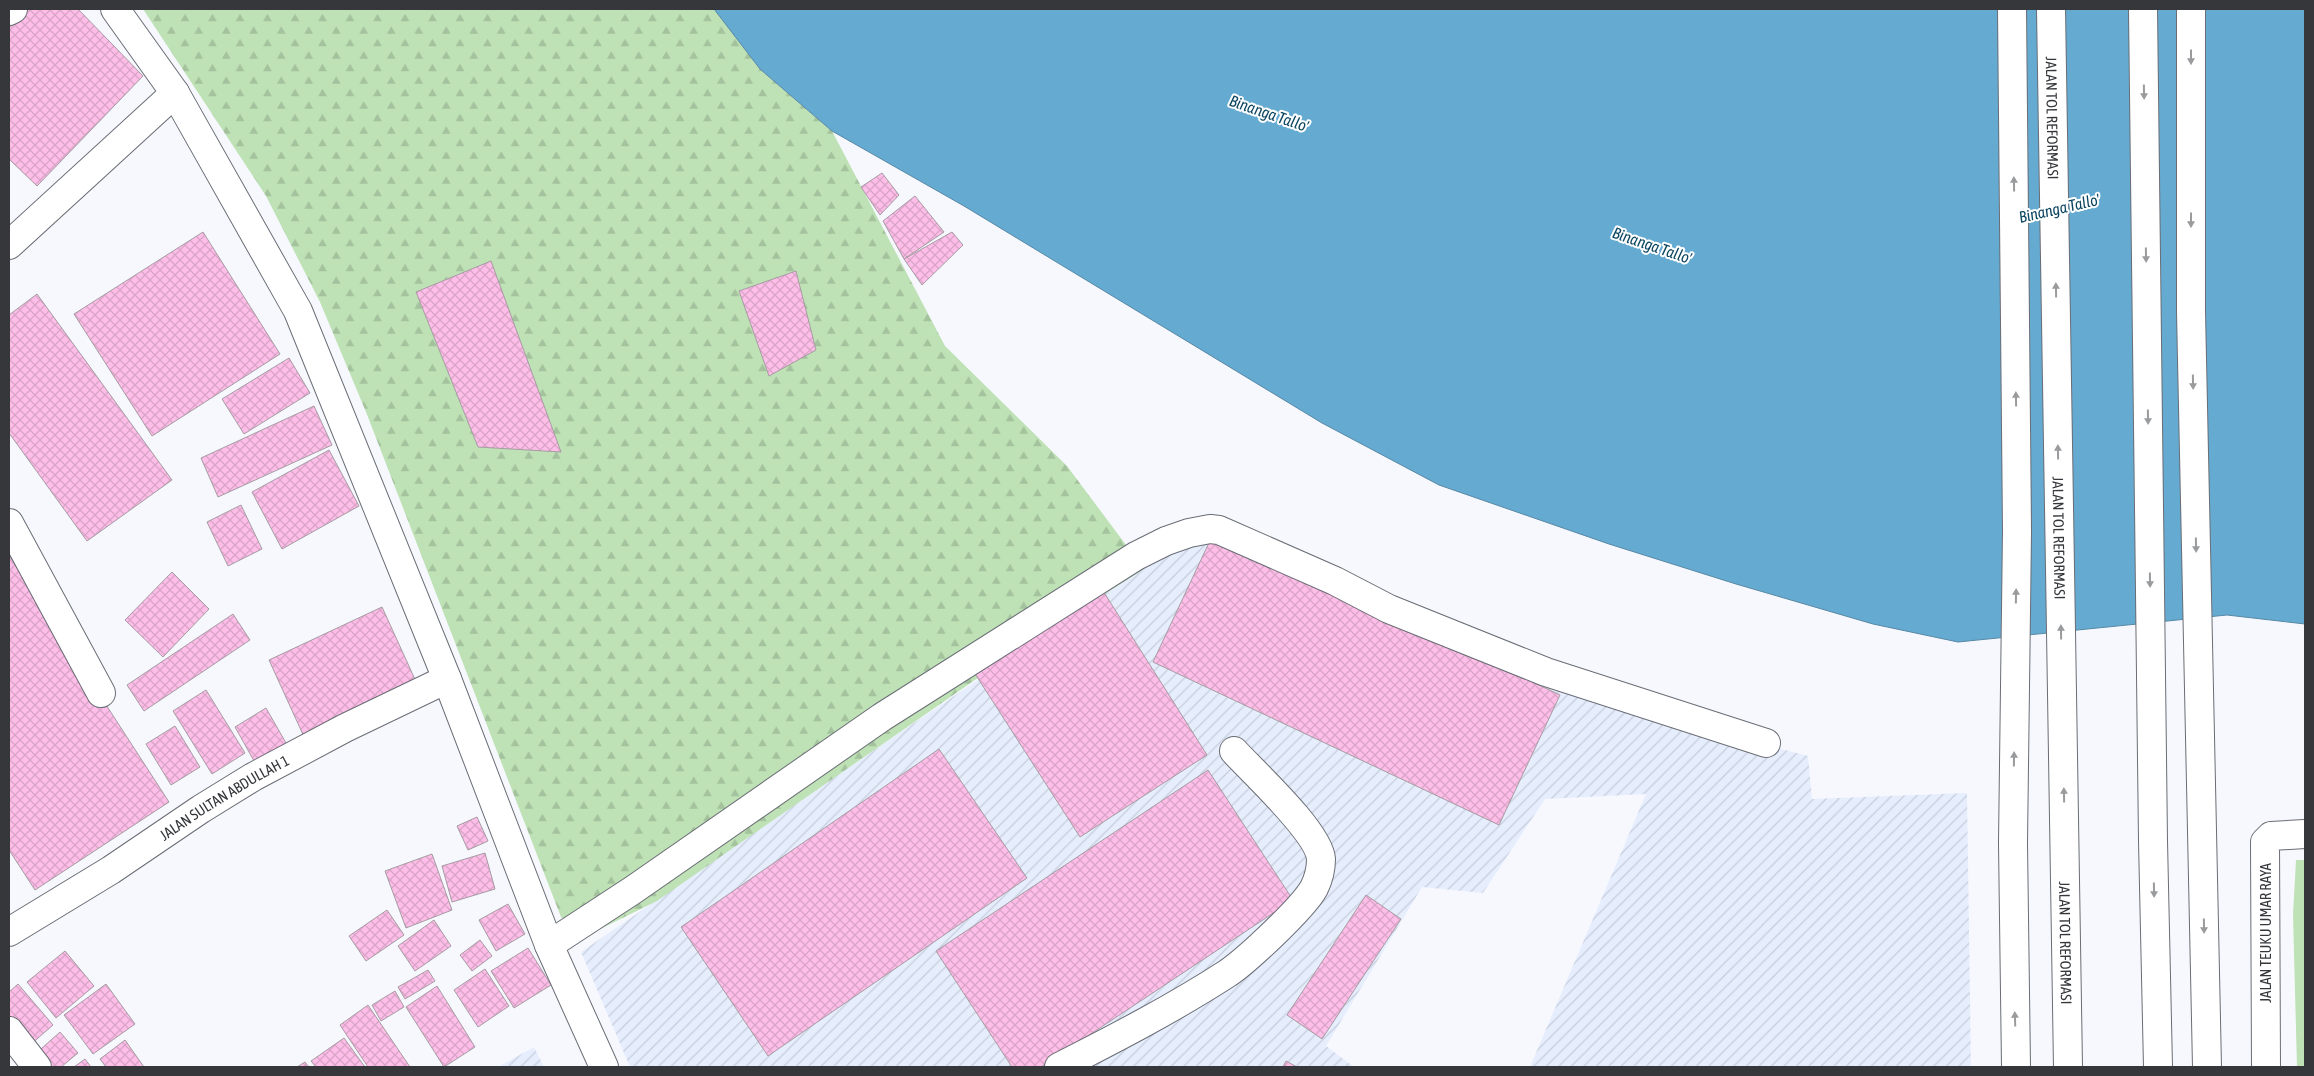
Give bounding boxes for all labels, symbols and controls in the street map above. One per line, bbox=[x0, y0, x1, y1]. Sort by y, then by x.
one-way arrow bbox=[2187, 50, 2195, 66]
street label: JALAN TOL REFORMASI bbox=[2043, 56, 2062, 180]
one-way arrow bbox=[2140, 85, 2148, 101]
water label: Binanga Tallo' bbox=[1227, 91, 1311, 136]
one-way arrow bbox=[2010, 176, 2018, 192]
water label: Binanga Tallo' bbox=[2017, 190, 2102, 227]
one-way arrow bbox=[2187, 212, 2195, 228]
water label: Binanga Tallo' bbox=[1610, 223, 1694, 268]
one-way arrow bbox=[2142, 247, 2150, 263]
one-way arrow bbox=[2051, 282, 2059, 298]
one-way arrow bbox=[2189, 375, 2197, 391]
one-way arrow bbox=[2012, 391, 2020, 407]
one-way arrow bbox=[2144, 410, 2152, 426]
one-way arrow bbox=[2054, 444, 2062, 460]
street label: JALAN TOL REFORMASI bbox=[2050, 476, 2069, 600]
one-way arrow bbox=[2192, 537, 2200, 553]
one-way arrow bbox=[2146, 572, 2154, 588]
one-way arrow bbox=[2012, 588, 2020, 604]
one-way arrow bbox=[2057, 624, 2065, 640]
street label: JALAN SULTAN ABDULLAH 1 bbox=[156, 751, 292, 843]
one-way arrow bbox=[2010, 751, 2018, 767]
one-way arrow bbox=[2060, 787, 2068, 803]
street label: JALAN TEUKU UMAR RAYA bbox=[2257, 863, 2274, 1003]
street label: JALAN TOL REFORMASI bbox=[2057, 881, 2075, 1005]
one-way arrow bbox=[2150, 882, 2158, 898]
one-way arrow bbox=[2201, 919, 2209, 935]
one-way arrow bbox=[2011, 1010, 2019, 1026]

